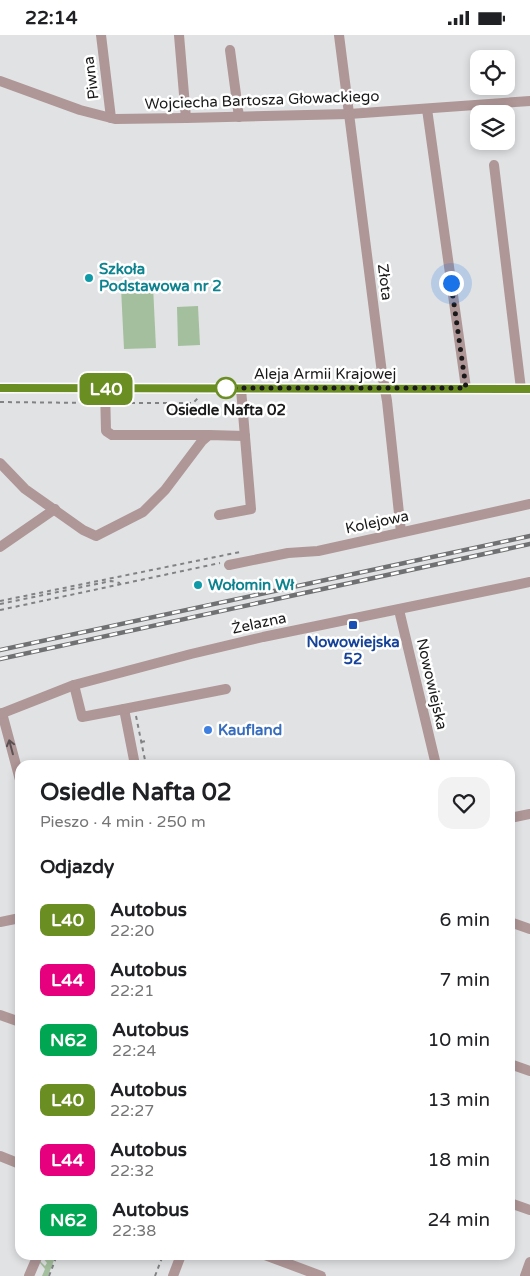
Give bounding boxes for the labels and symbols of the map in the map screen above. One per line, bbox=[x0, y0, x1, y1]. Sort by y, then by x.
street label: Piwna bbox=[79, 55, 103, 101]
street label: Wojciecha Bartosza Głowackiego bbox=[144, 87, 380, 113]
place label: Szkoła Podstawowa nr 2 bbox=[99, 260, 222, 295]
street label: Złota bbox=[374, 263, 396, 301]
your location bbox=[439, 271, 464, 296]
marker: Szkoła Podstawowa nr 2 bbox=[83, 272, 95, 284]
street label: Aleja Armii Krajowej bbox=[254, 365, 396, 383]
line badge: L40 bbox=[77, 373, 135, 405]
marker: Osiedle Nafta 02 bbox=[215, 377, 237, 399]
place label: Osiedle Nafta 02 bbox=[166, 401, 286, 419]
street label: Kolejowa bbox=[344, 506, 410, 538]
place label: Wołomin Wł bbox=[208, 576, 295, 594]
marker: Wołomin Wł bbox=[192, 579, 204, 591]
street label: Żelazna bbox=[230, 608, 288, 638]
marker: Nowowiejska 52 bbox=[347, 619, 359, 631]
place label: Nowowiejska 52 bbox=[306, 633, 400, 668]
street label: Nowowiejska bbox=[413, 637, 451, 731]
place label: Kaufland bbox=[218, 721, 282, 739]
marker: Kaufland bbox=[202, 724, 214, 736]
one-way arrow bbox=[6, 739, 15, 755]

